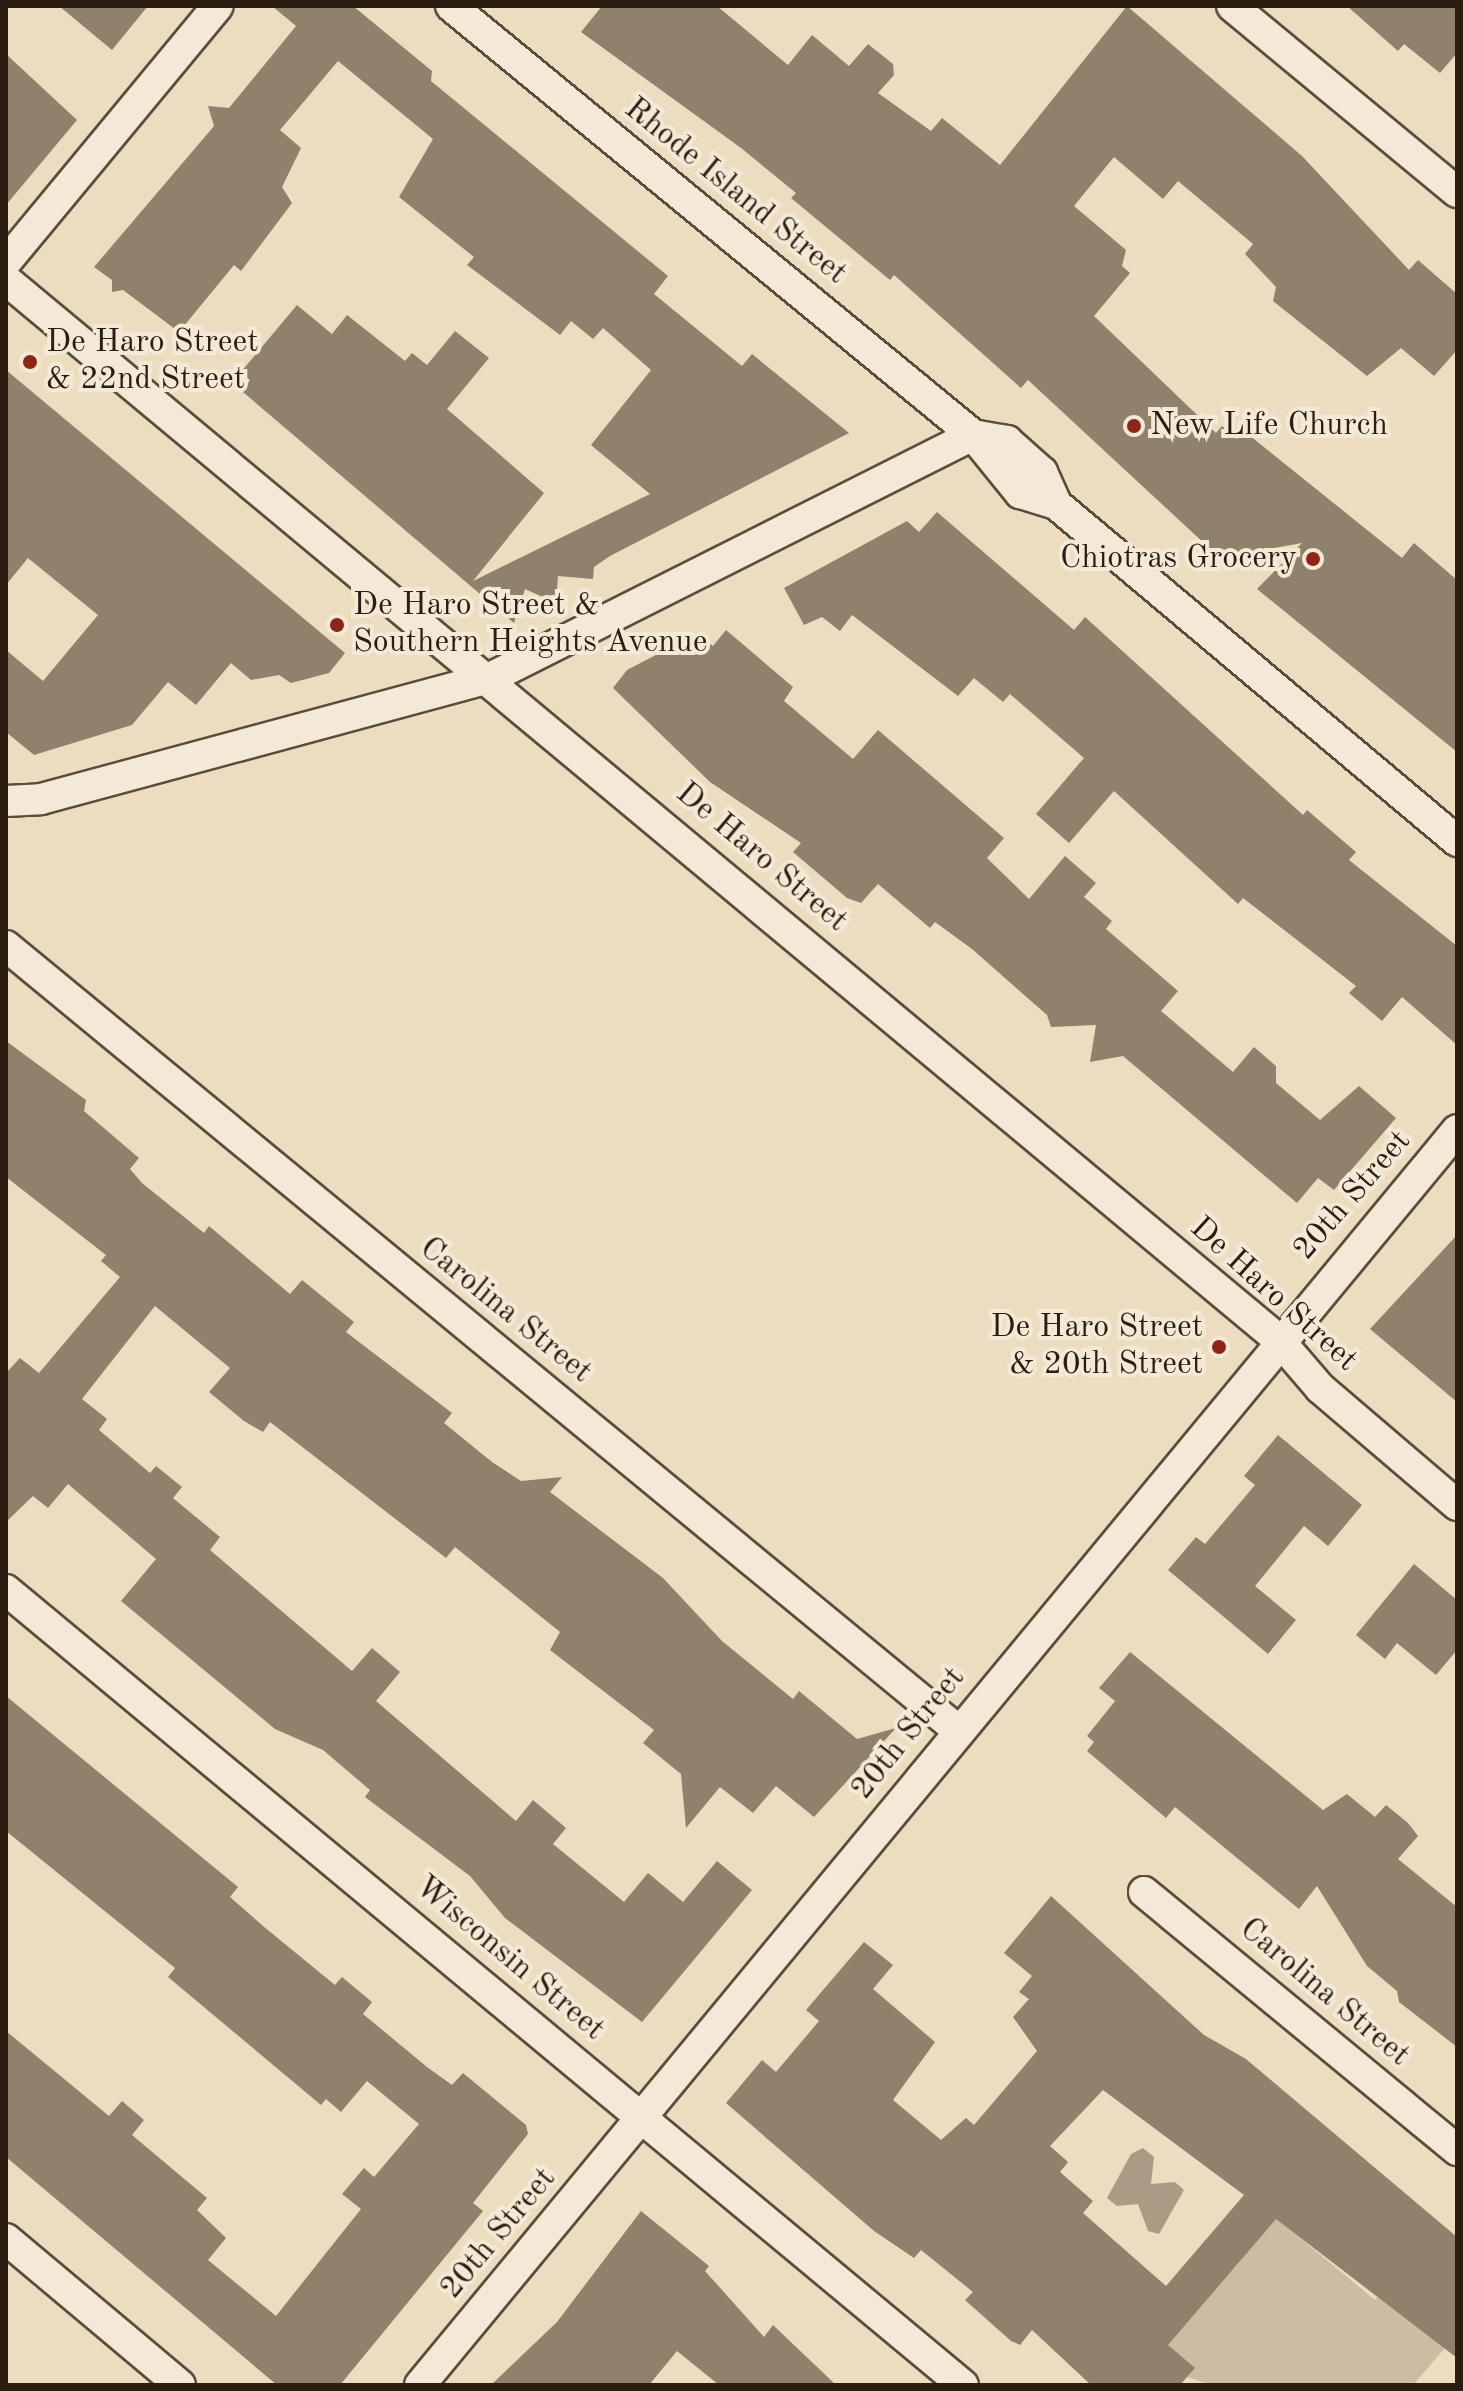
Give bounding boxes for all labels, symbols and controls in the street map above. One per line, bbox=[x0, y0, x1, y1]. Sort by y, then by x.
street label: Rhode Island Street bbox=[616, 90, 854, 294]
place label: De Haro Street & 22nd Street bbox=[46, 325, 258, 400]
marker: De Haro Street & 22nd Street bbox=[21, 353, 39, 371]
place label: New Life Church bbox=[1150, 407, 1388, 445]
marker: New Life Church bbox=[1125, 417, 1143, 435]
place label: Chiotras Grocery bbox=[1060, 540, 1297, 578]
marker: Chiotras Grocery bbox=[1304, 550, 1322, 568]
place label: De Haro Street & Southern Heights Avenue bbox=[353, 588, 707, 663]
marker: De Haro Street & Southern Heights Avenue bbox=[328, 616, 346, 634]
street label: De Haro Street bbox=[667, 775, 855, 941]
street label: 20th Street bbox=[1286, 1123, 1420, 1269]
street label: De Haro Street bbox=[1181, 1210, 1365, 1380]
street label: Carolina Street bbox=[411, 1230, 599, 1392]
place label: De Haro Street & 20th Street bbox=[991, 1310, 1203, 1385]
marker: De Haro Street & 20th Street bbox=[1210, 1338, 1228, 1356]
street label: 20th Street bbox=[844, 1660, 974, 1808]
street label: Wisconsin Street bbox=[406, 1868, 612, 2050]
street label: Carolina Street bbox=[1231, 1911, 1417, 2075]
street label: 20th Street bbox=[433, 2161, 565, 2307]

